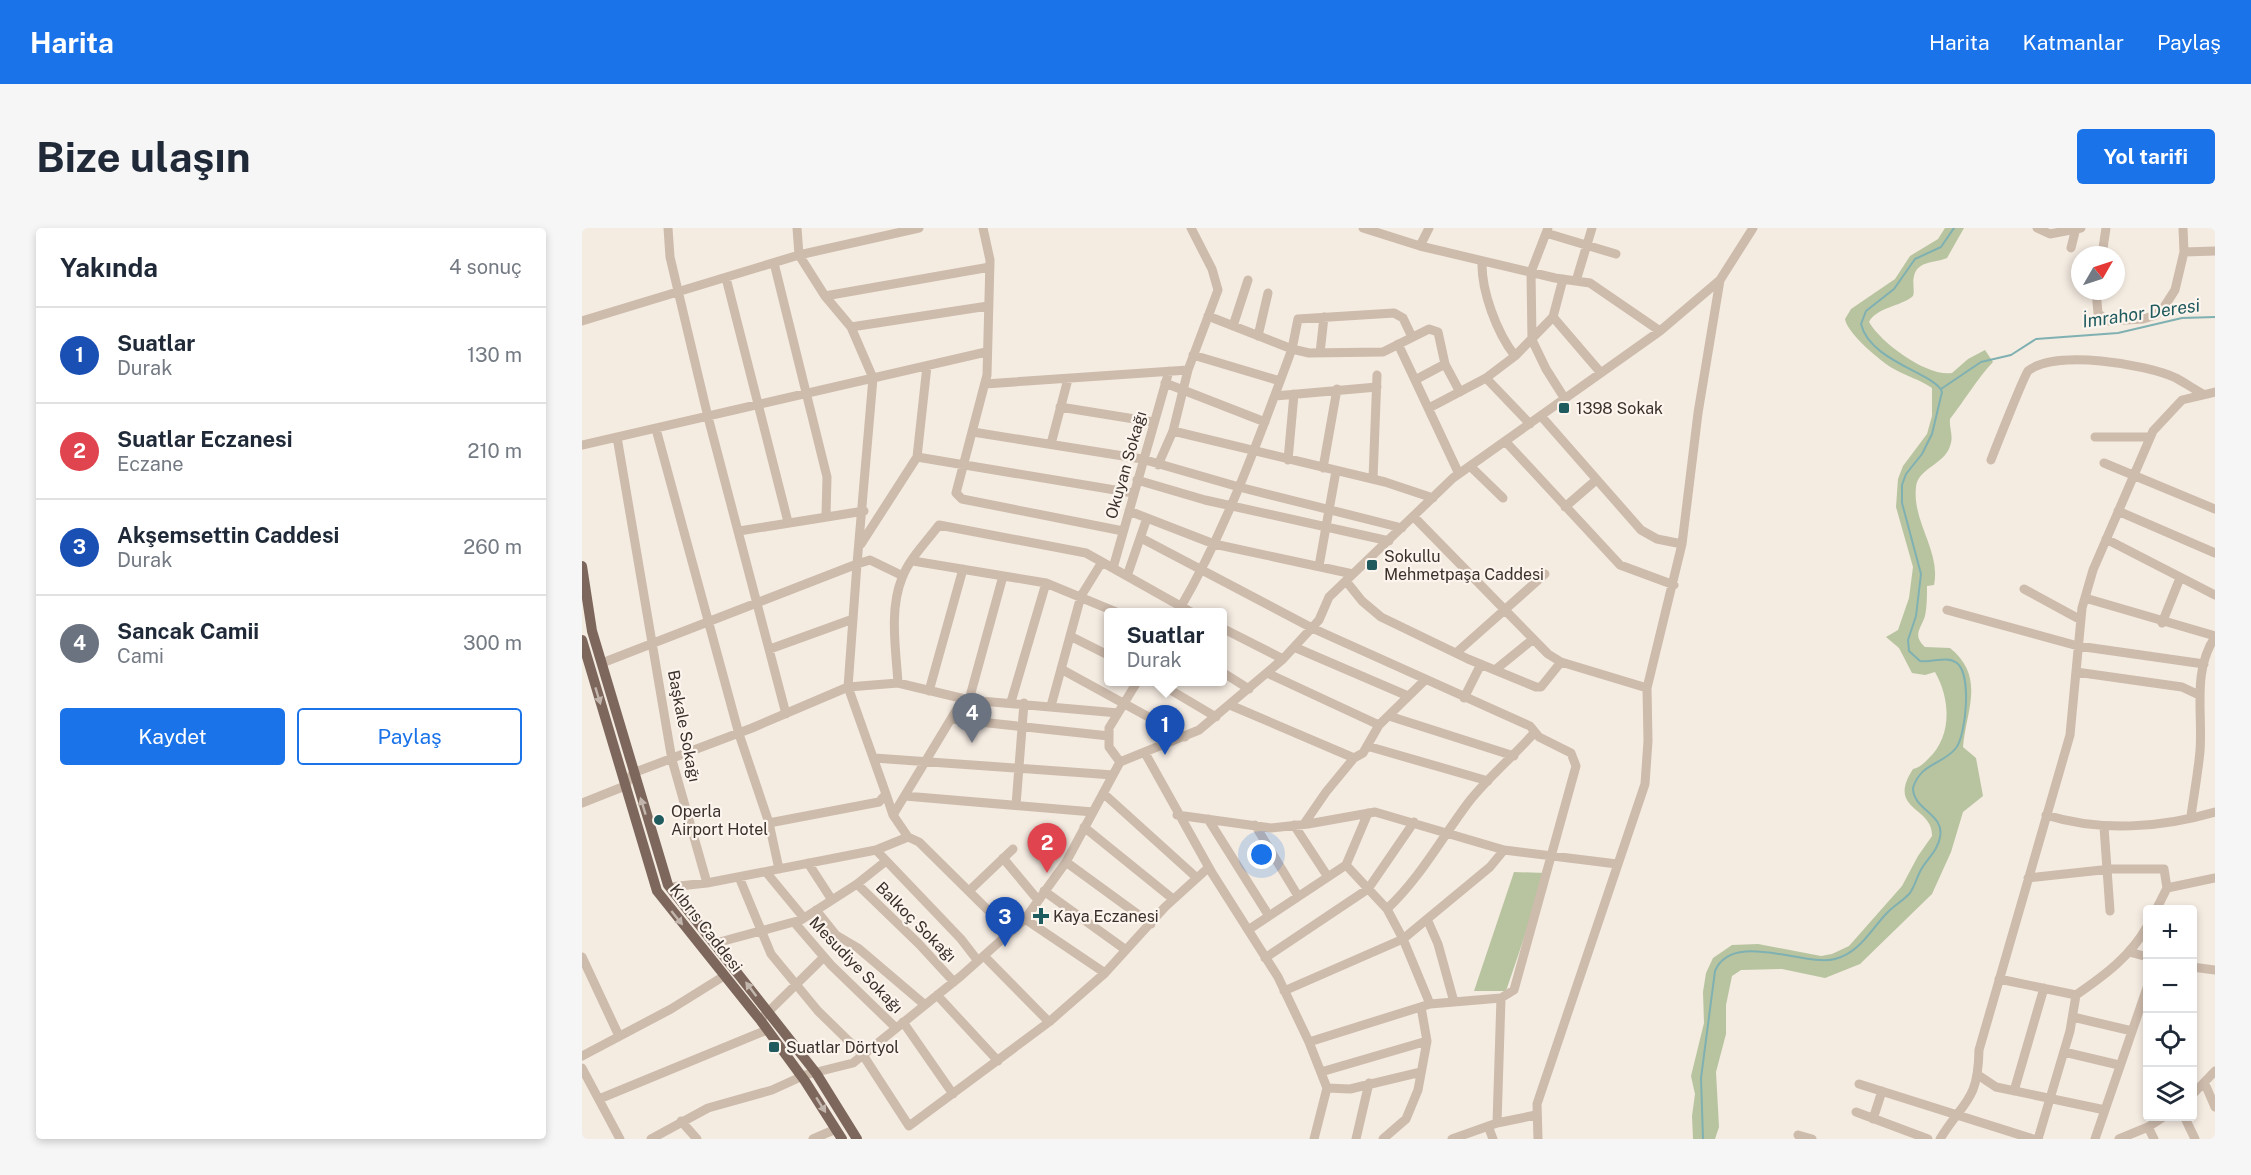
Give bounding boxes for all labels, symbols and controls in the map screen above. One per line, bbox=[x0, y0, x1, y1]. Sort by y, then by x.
text: Harita bbox=[30, 26, 114, 59]
text: Harita bbox=[1929, 30, 1990, 55]
text: Katmanlar bbox=[2023, 30, 2124, 55]
text: Paylaş bbox=[2157, 30, 2221, 55]
button: Yol tarifi bbox=[2077, 129, 2215, 184]
text: Bize ulaşın bbox=[36, 132, 251, 181]
north arrow bbox=[2071, 246, 2125, 300]
text: Yakında bbox=[60, 252, 158, 283]
text: 4 sonuç bbox=[449, 255, 522, 279]
water label: İmrahor Deresi bbox=[2081, 293, 2202, 332]
text: Suatlar bbox=[117, 330, 195, 356]
text: 1 bbox=[75, 343, 84, 367]
text: 130 m bbox=[467, 343, 522, 367]
text: Durak bbox=[117, 356, 172, 380]
place label: 1398 Sokak bbox=[1576, 399, 1663, 418]
marker: 1398 Sokak bbox=[1557, 401, 1571, 415]
street label: Okuyan Sokağı bbox=[1102, 409, 1150, 521]
text: Suatlar Eczanesi bbox=[117, 426, 293, 452]
text: 2 bbox=[73, 439, 86, 463]
text: 210 m bbox=[468, 439, 522, 463]
text: Eczane bbox=[117, 452, 184, 476]
text: Akşemsettin Caddesi bbox=[117, 522, 339, 548]
text: 3 bbox=[73, 535, 86, 559]
text: 260 m bbox=[463, 535, 522, 559]
place label: Sokullu Mehmetpaşa Caddesi bbox=[1384, 547, 1544, 584]
text: Durak bbox=[117, 548, 172, 572]
marker: Sokullu Mehmetpaşa Caddesi bbox=[1365, 558, 1379, 572]
popup bbox=[1104, 608, 1227, 686]
text: Sancak Camii bbox=[117, 618, 259, 644]
text: Suatlar bbox=[1126, 622, 1205, 648]
text: 4 bbox=[73, 631, 86, 655]
text: 300 m bbox=[463, 631, 522, 655]
text: Cami bbox=[117, 644, 164, 668]
text: Durak bbox=[1126, 648, 1182, 672]
street label: Başkale Sokağı bbox=[664, 668, 704, 784]
one-way arrow bbox=[594, 687, 603, 705]
pin: 4 bbox=[952, 694, 992, 743]
pin: 1 bbox=[1146, 706, 1184, 755]
button: Kaydet bbox=[60, 708, 285, 765]
button: Paylaş bbox=[297, 708, 522, 765]
one-way arrow bbox=[638, 797, 647, 815]
place label: Operla Airport Hotel bbox=[671, 802, 768, 839]
marker: Operla Airport Hotel bbox=[652, 813, 666, 827]
pin: 2 bbox=[1028, 824, 1066, 873]
your location bbox=[1247, 840, 1276, 869]
street label: Balkoç Sokağı bbox=[872, 878, 960, 966]
street label: Kıbrıs Caddesi bbox=[666, 880, 746, 976]
pin: 3 bbox=[986, 898, 1024, 947]
map controls bbox=[2143, 905, 2197, 1121]
button: + bbox=[2143, 905, 2197, 959]
place label: Kaya Eczanesi bbox=[1053, 907, 1159, 926]
marker: Kaya Eczanesi bbox=[1034, 909, 1048, 923]
one-way arrow bbox=[670, 910, 682, 925]
street label: Mesudiye Sokağı bbox=[805, 913, 907, 1017]
button: − bbox=[2143, 959, 2197, 1013]
one-way arrow bbox=[745, 981, 757, 996]
button: locate bbox=[2143, 1013, 2197, 1067]
place label: Suatlar Dörtyol bbox=[786, 1038, 899, 1057]
marker: Suatlar Dörtyol bbox=[767, 1040, 781, 1054]
button: layers bbox=[2143, 1067, 2197, 1121]
one-way arrow bbox=[815, 1097, 826, 1114]

